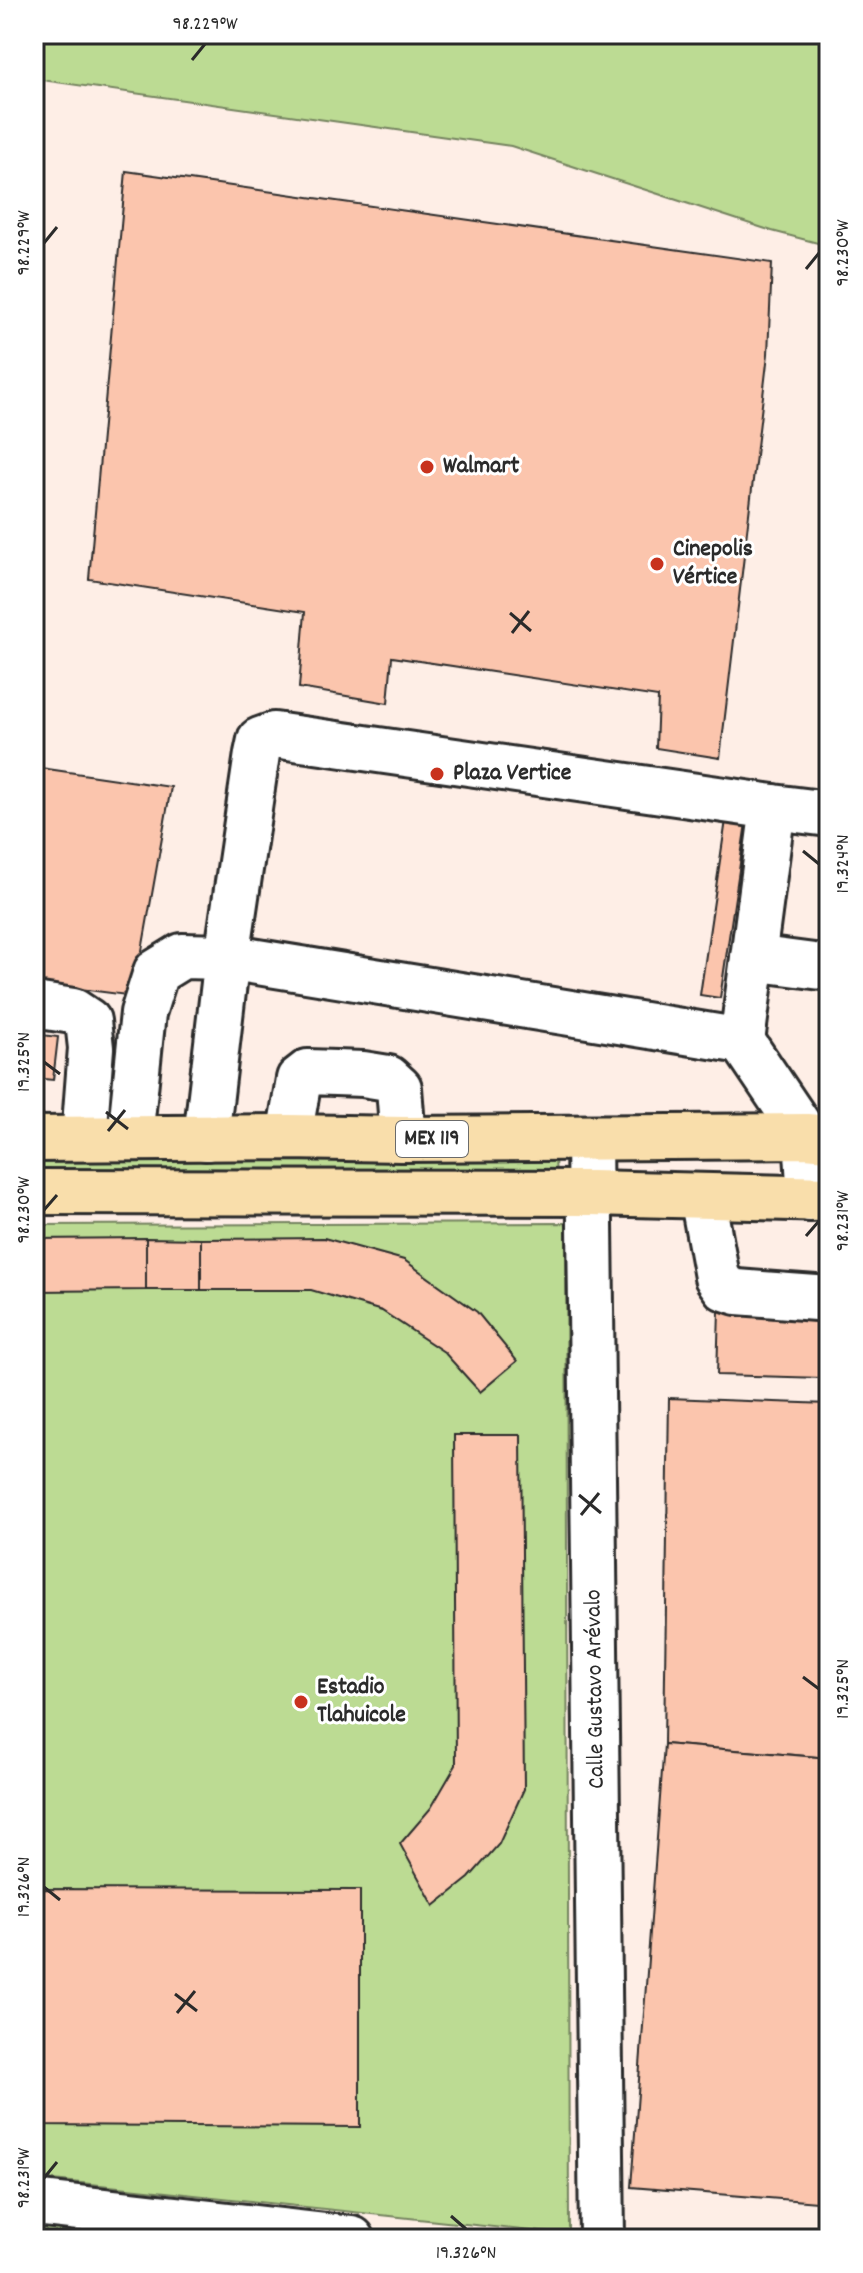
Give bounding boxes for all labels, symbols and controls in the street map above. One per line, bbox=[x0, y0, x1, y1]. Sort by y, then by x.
text: 98.229°W bbox=[172, 11, 238, 39]
text: 98.229°W bbox=[11, 210, 39, 276]
text: 98.230°W bbox=[830, 219, 858, 286]
place label: Walmart bbox=[443, 450, 519, 484]
marker: Walmart bbox=[418, 458, 436, 476]
place label: Cinepolis Vértice bbox=[673, 533, 753, 595]
marker: Cinepolis Vértice bbox=[648, 555, 666, 573]
place label: Plaza Vertice bbox=[453, 757, 572, 791]
marker: Plaza Vertice bbox=[428, 765, 446, 783]
text: 19.324°N bbox=[830, 834, 858, 894]
text: 19.325°N bbox=[11, 1032, 39, 1092]
road number: MEX 119 bbox=[396, 1121, 468, 1157]
text: 98.230°W bbox=[11, 1176, 39, 1243]
text: 98.231°W bbox=[830, 1190, 858, 1251]
street label: Calle Gustavo Arévalo bbox=[577, 1589, 615, 1789]
text: 19.325°N bbox=[830, 1659, 858, 1719]
place label: Estadio Tlahuicole bbox=[317, 1671, 406, 1733]
marker: Estadio Tlahuicole bbox=[292, 1693, 310, 1711]
text: 19.326°N bbox=[11, 1857, 39, 1917]
text: 98.231°W bbox=[11, 2147, 39, 2208]
text: 19.326°N bbox=[436, 2240, 496, 2268]

